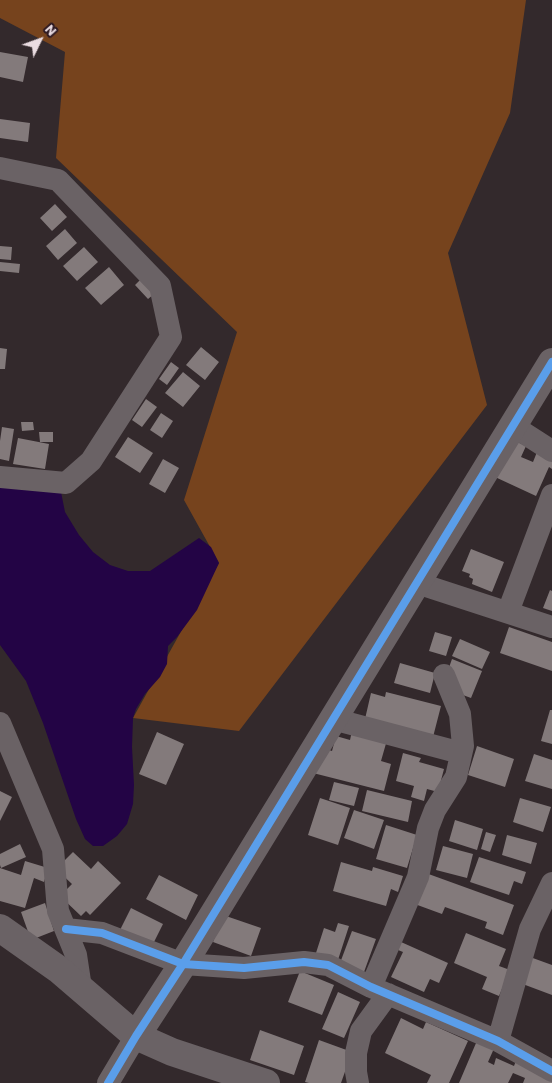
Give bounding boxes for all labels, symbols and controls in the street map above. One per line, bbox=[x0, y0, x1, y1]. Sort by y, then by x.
north arrow bbox=[15, 15, 65, 65]
text: N bbox=[42, 20, 61, 39]

